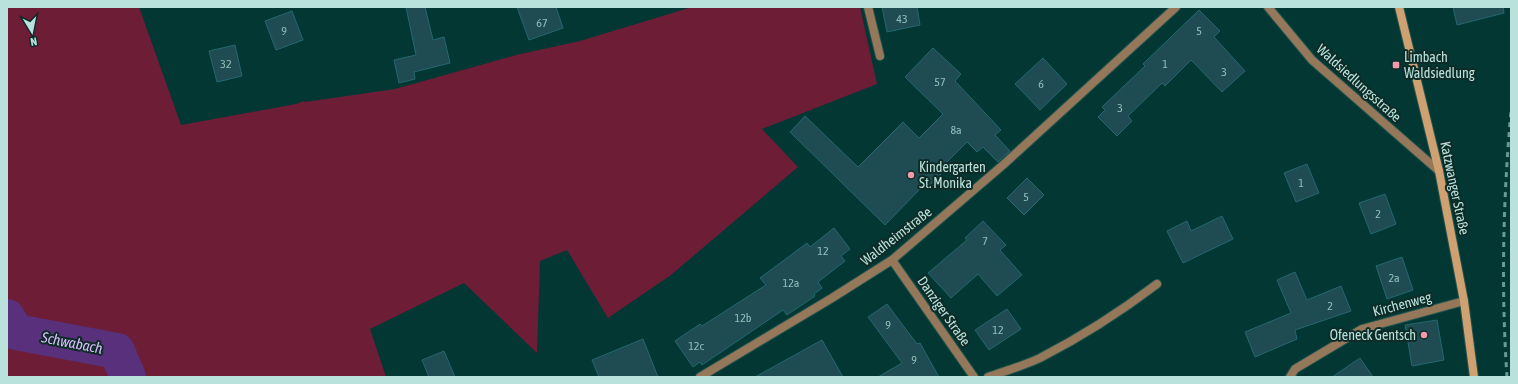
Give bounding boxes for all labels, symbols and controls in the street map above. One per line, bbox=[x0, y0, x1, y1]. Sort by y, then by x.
north arrow bbox=[12, 12, 52, 52]
house number: 43 bbox=[896, 12, 908, 26]
house number: 67 bbox=[536, 16, 548, 30]
house number: 9 bbox=[281, 24, 287, 38]
house number: 5 bbox=[1196, 24, 1202, 38]
text: N bbox=[29, 35, 38, 48]
street label: Waldsiedlungsstraße bbox=[1314, 41, 1404, 125]
place label: Limbach Waldsiedlung bbox=[1404, 49, 1475, 81]
house number: 32 bbox=[220, 57, 232, 71]
house number: 1 bbox=[1162, 57, 1168, 71]
marker: Limbach Waldsiedlung bbox=[1391, 60, 1401, 70]
house number: 3 bbox=[1221, 65, 1227, 79]
house number: 57 bbox=[934, 75, 946, 89]
house number: 6 bbox=[1038, 77, 1044, 91]
house number: 3 bbox=[1117, 101, 1123, 115]
house number: 8a bbox=[950, 123, 962, 137]
street label: Katzwanger Straße bbox=[1437, 140, 1473, 236]
place label: Kindergarten St. Monika bbox=[919, 159, 986, 191]
marker: Kindergarten St. Monika bbox=[906, 170, 916, 180]
house number: 1 bbox=[1298, 176, 1304, 190]
house number: 5 bbox=[1023, 190, 1029, 204]
street label: Waldheimstraße bbox=[858, 203, 934, 269]
house number: 2 bbox=[1375, 207, 1381, 221]
house number: 7 bbox=[982, 234, 988, 248]
house number: 12 bbox=[817, 244, 829, 258]
house number: 2a bbox=[1388, 271, 1400, 285]
street label: Danziger Straße bbox=[914, 273, 974, 349]
house number: 12a bbox=[783, 276, 799, 290]
street label: Kirchenweg bbox=[1371, 289, 1433, 319]
house number: 2 bbox=[1327, 299, 1333, 313]
house number: 12b bbox=[735, 311, 752, 325]
house number: 9 bbox=[885, 318, 891, 332]
house number: 12 bbox=[992, 323, 1004, 337]
place label: Ofeneck Gentsch bbox=[1330, 327, 1416, 343]
water label: Schwabach bbox=[39, 328, 104, 357]
marker: Ofeneck Gentsch bbox=[1419, 330, 1429, 340]
house number: 12c bbox=[688, 339, 704, 353]
house number: 9 bbox=[911, 353, 917, 367]

